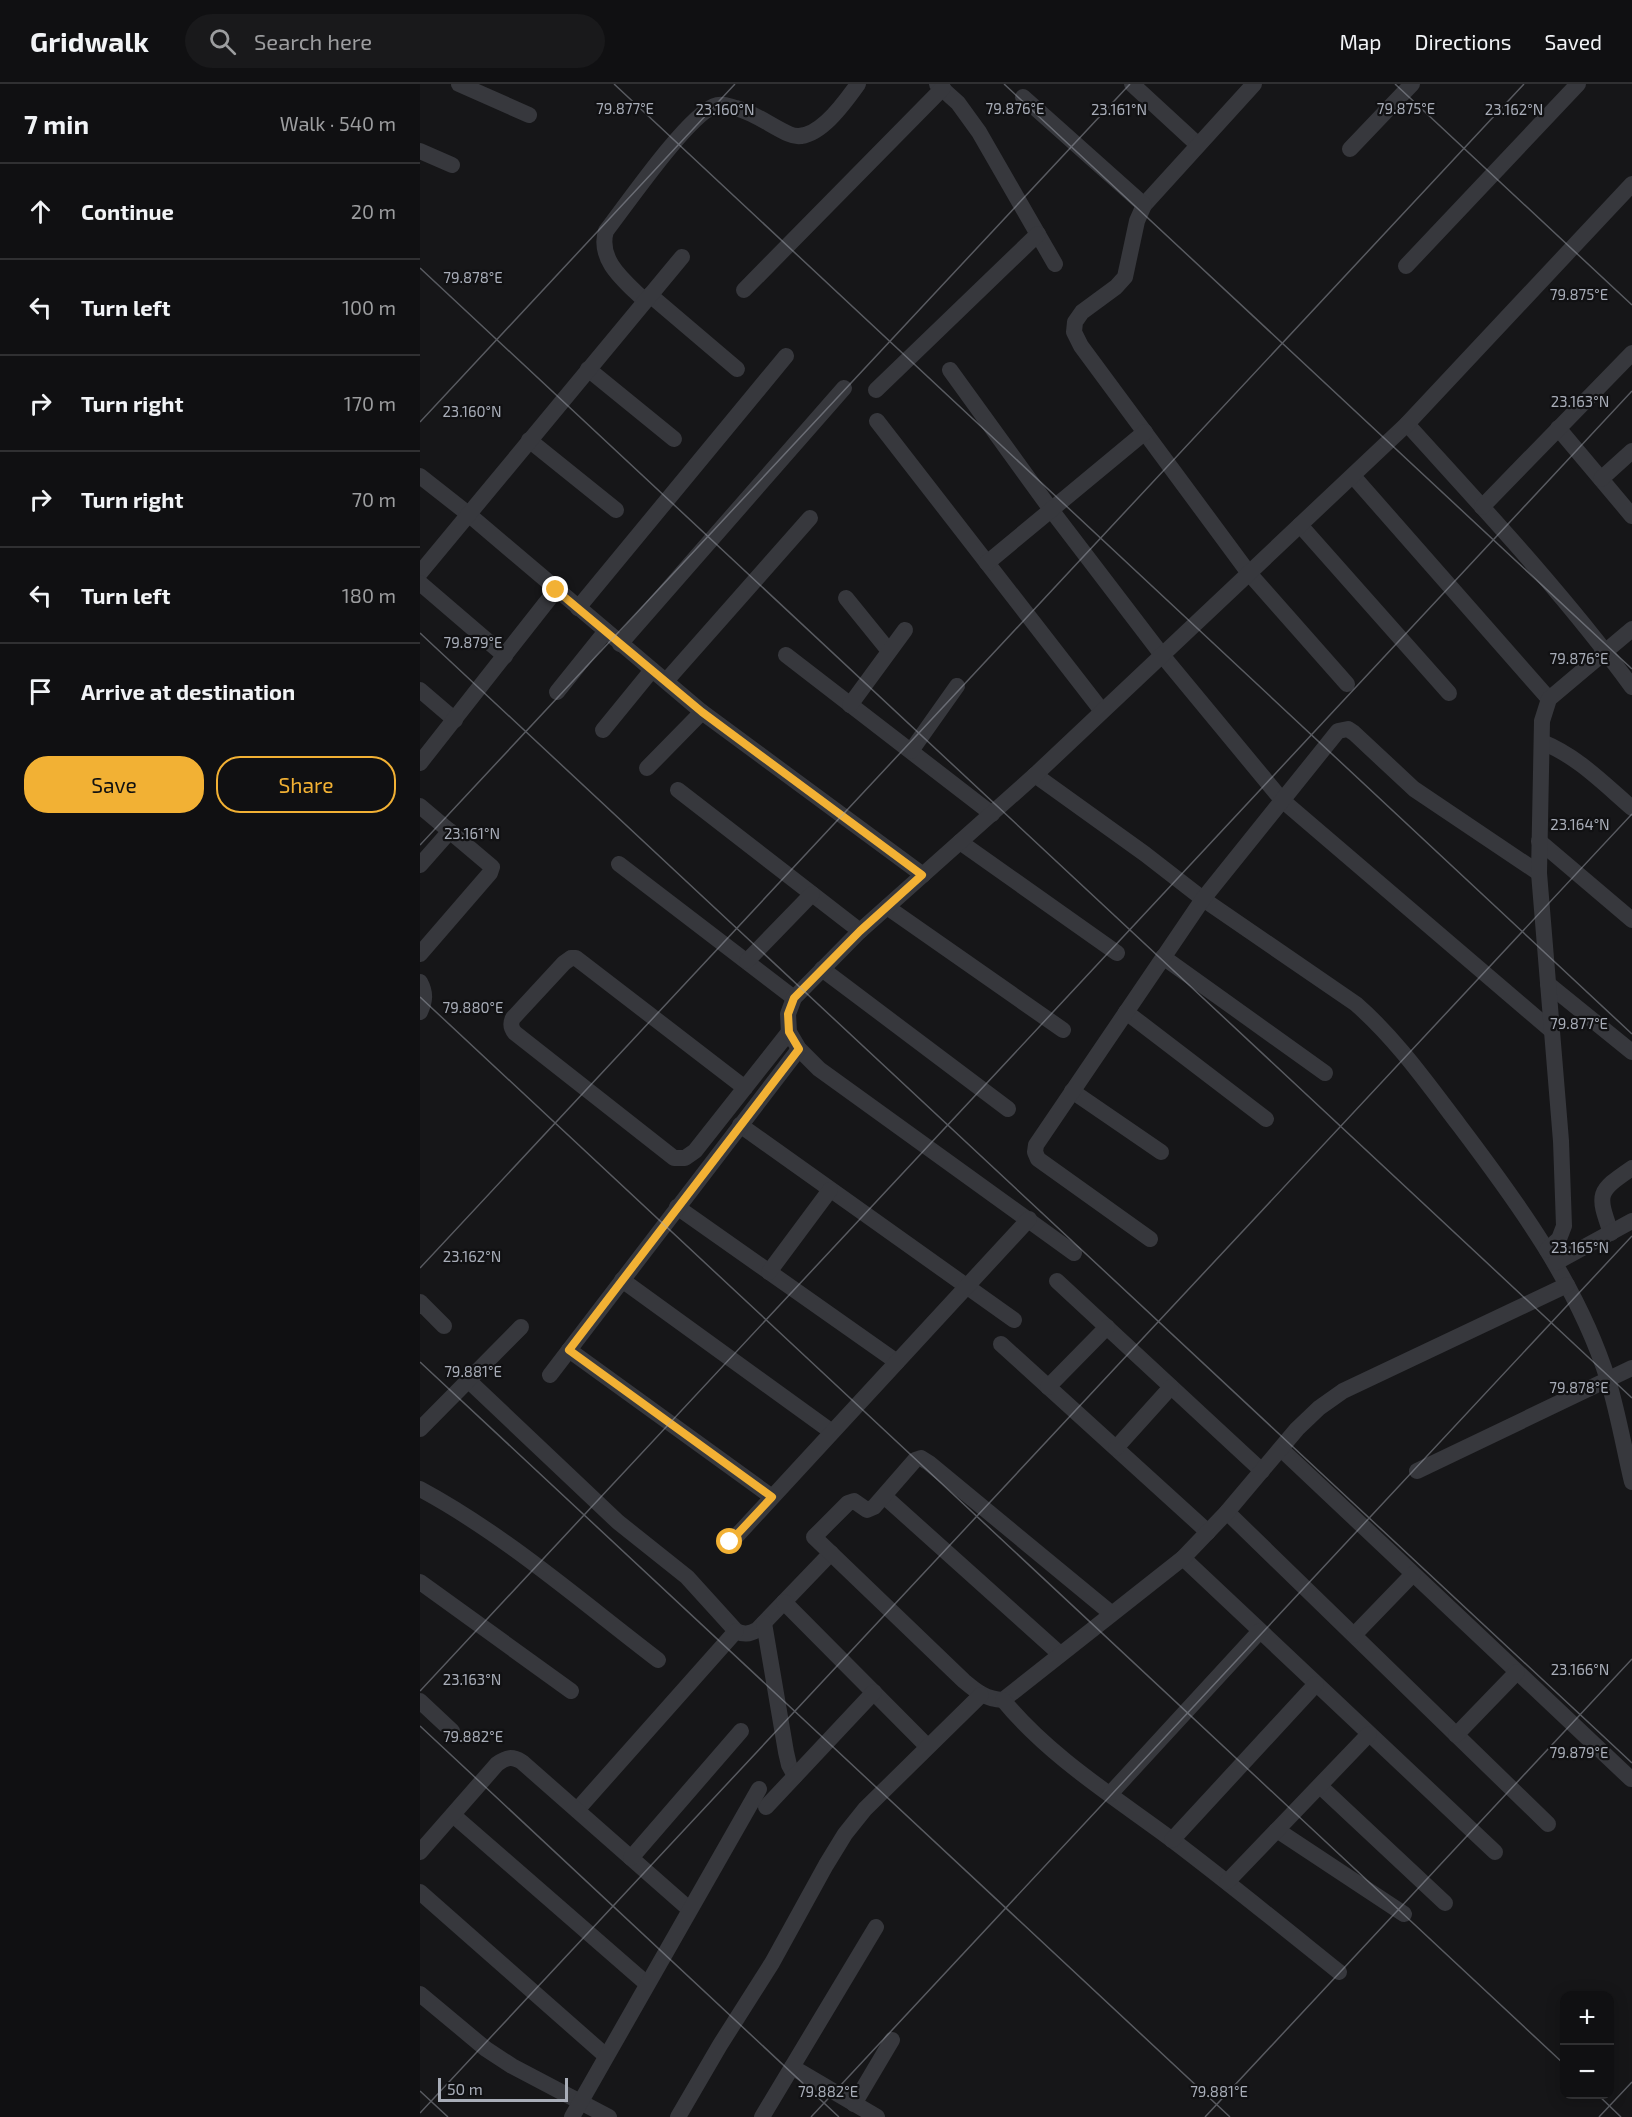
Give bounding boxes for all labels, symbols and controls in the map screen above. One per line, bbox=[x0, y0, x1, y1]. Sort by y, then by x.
search box bbox=[185, 14, 605, 68]
text: Gridwalk bbox=[30, 24, 149, 58]
icon: search bbox=[206, 25, 239, 58]
text: Search here bbox=[254, 28, 372, 54]
text: Map bbox=[1339, 29, 1382, 54]
text: Directions bbox=[1415, 29, 1511, 54]
text: Saved bbox=[1544, 29, 1602, 54]
text: 79.877°E bbox=[596, 99, 654, 117]
text: 79.876°E bbox=[986, 99, 1044, 117]
text: 79.875°E bbox=[1377, 99, 1435, 117]
text: 23.160°N bbox=[695, 100, 755, 118]
text: 23.161°N bbox=[1091, 100, 1147, 118]
text: 23.162°N bbox=[1485, 100, 1543, 118]
text: 7 min bbox=[24, 108, 89, 139]
text: Walk · 540 m bbox=[280, 111, 396, 135]
icon: ahead bbox=[24, 195, 57, 228]
text: Continue bbox=[81, 198, 174, 224]
text: 20 m bbox=[351, 199, 396, 223]
text: 79.878°E bbox=[443, 268, 503, 286]
text: 79.875°E bbox=[1550, 285, 1608, 303]
icon: left bbox=[24, 291, 57, 324]
text: Turn left bbox=[81, 294, 170, 320]
text: 100 m bbox=[342, 295, 396, 319]
icon: right bbox=[24, 387, 57, 420]
text: Turn right bbox=[81, 390, 183, 416]
text: 170 m bbox=[344, 391, 396, 415]
text: 23.163°N bbox=[1551, 392, 1609, 410]
text: 23.160°N bbox=[442, 402, 502, 420]
icon: right bbox=[24, 483, 57, 516]
text: Turn right bbox=[81, 486, 183, 512]
text: 70 m bbox=[352, 487, 396, 511]
route end bbox=[542, 576, 568, 602]
icon: left bbox=[24, 579, 57, 612]
text: Turn left bbox=[81, 582, 170, 608]
text: 180 m bbox=[342, 583, 396, 607]
text: 79.879°E bbox=[444, 633, 502, 651]
text: 79.876°E bbox=[1550, 649, 1608, 667]
icon: arrive bbox=[24, 675, 57, 708]
text: Arrive at destination bbox=[81, 678, 295, 704]
button: Save bbox=[24, 756, 204, 813]
button: Share bbox=[216, 756, 396, 813]
text: 23.164°N bbox=[1550, 815, 1610, 833]
text: 23.161°N bbox=[444, 824, 500, 842]
text: 79.880°E bbox=[443, 998, 503, 1016]
text: 79.877°E bbox=[1550, 1014, 1608, 1032]
text: 23.165°N bbox=[1551, 1238, 1609, 1256]
text: 23.162°N bbox=[443, 1247, 501, 1265]
text: 79.881°E bbox=[444, 1362, 502, 1380]
text: 79.878°E bbox=[1549, 1378, 1609, 1396]
route start bbox=[716, 1528, 742, 1554]
text: 23.166°N bbox=[1551, 1660, 1609, 1678]
text: 23.163°N bbox=[443, 1670, 501, 1688]
text: 79.882°E bbox=[443, 1727, 503, 1745]
text: 79.879°E bbox=[1550, 1743, 1608, 1761]
map controls bbox=[1560, 1991, 1614, 2099]
button: + bbox=[1560, 1991, 1614, 2045]
button: − bbox=[1560, 2045, 1614, 2099]
scale bar bbox=[438, 2075, 568, 2102]
text: 50 m bbox=[447, 2079, 483, 2098]
text: 79.882°E bbox=[798, 2082, 858, 2100]
text: 79.881°E bbox=[1190, 2082, 1248, 2100]

